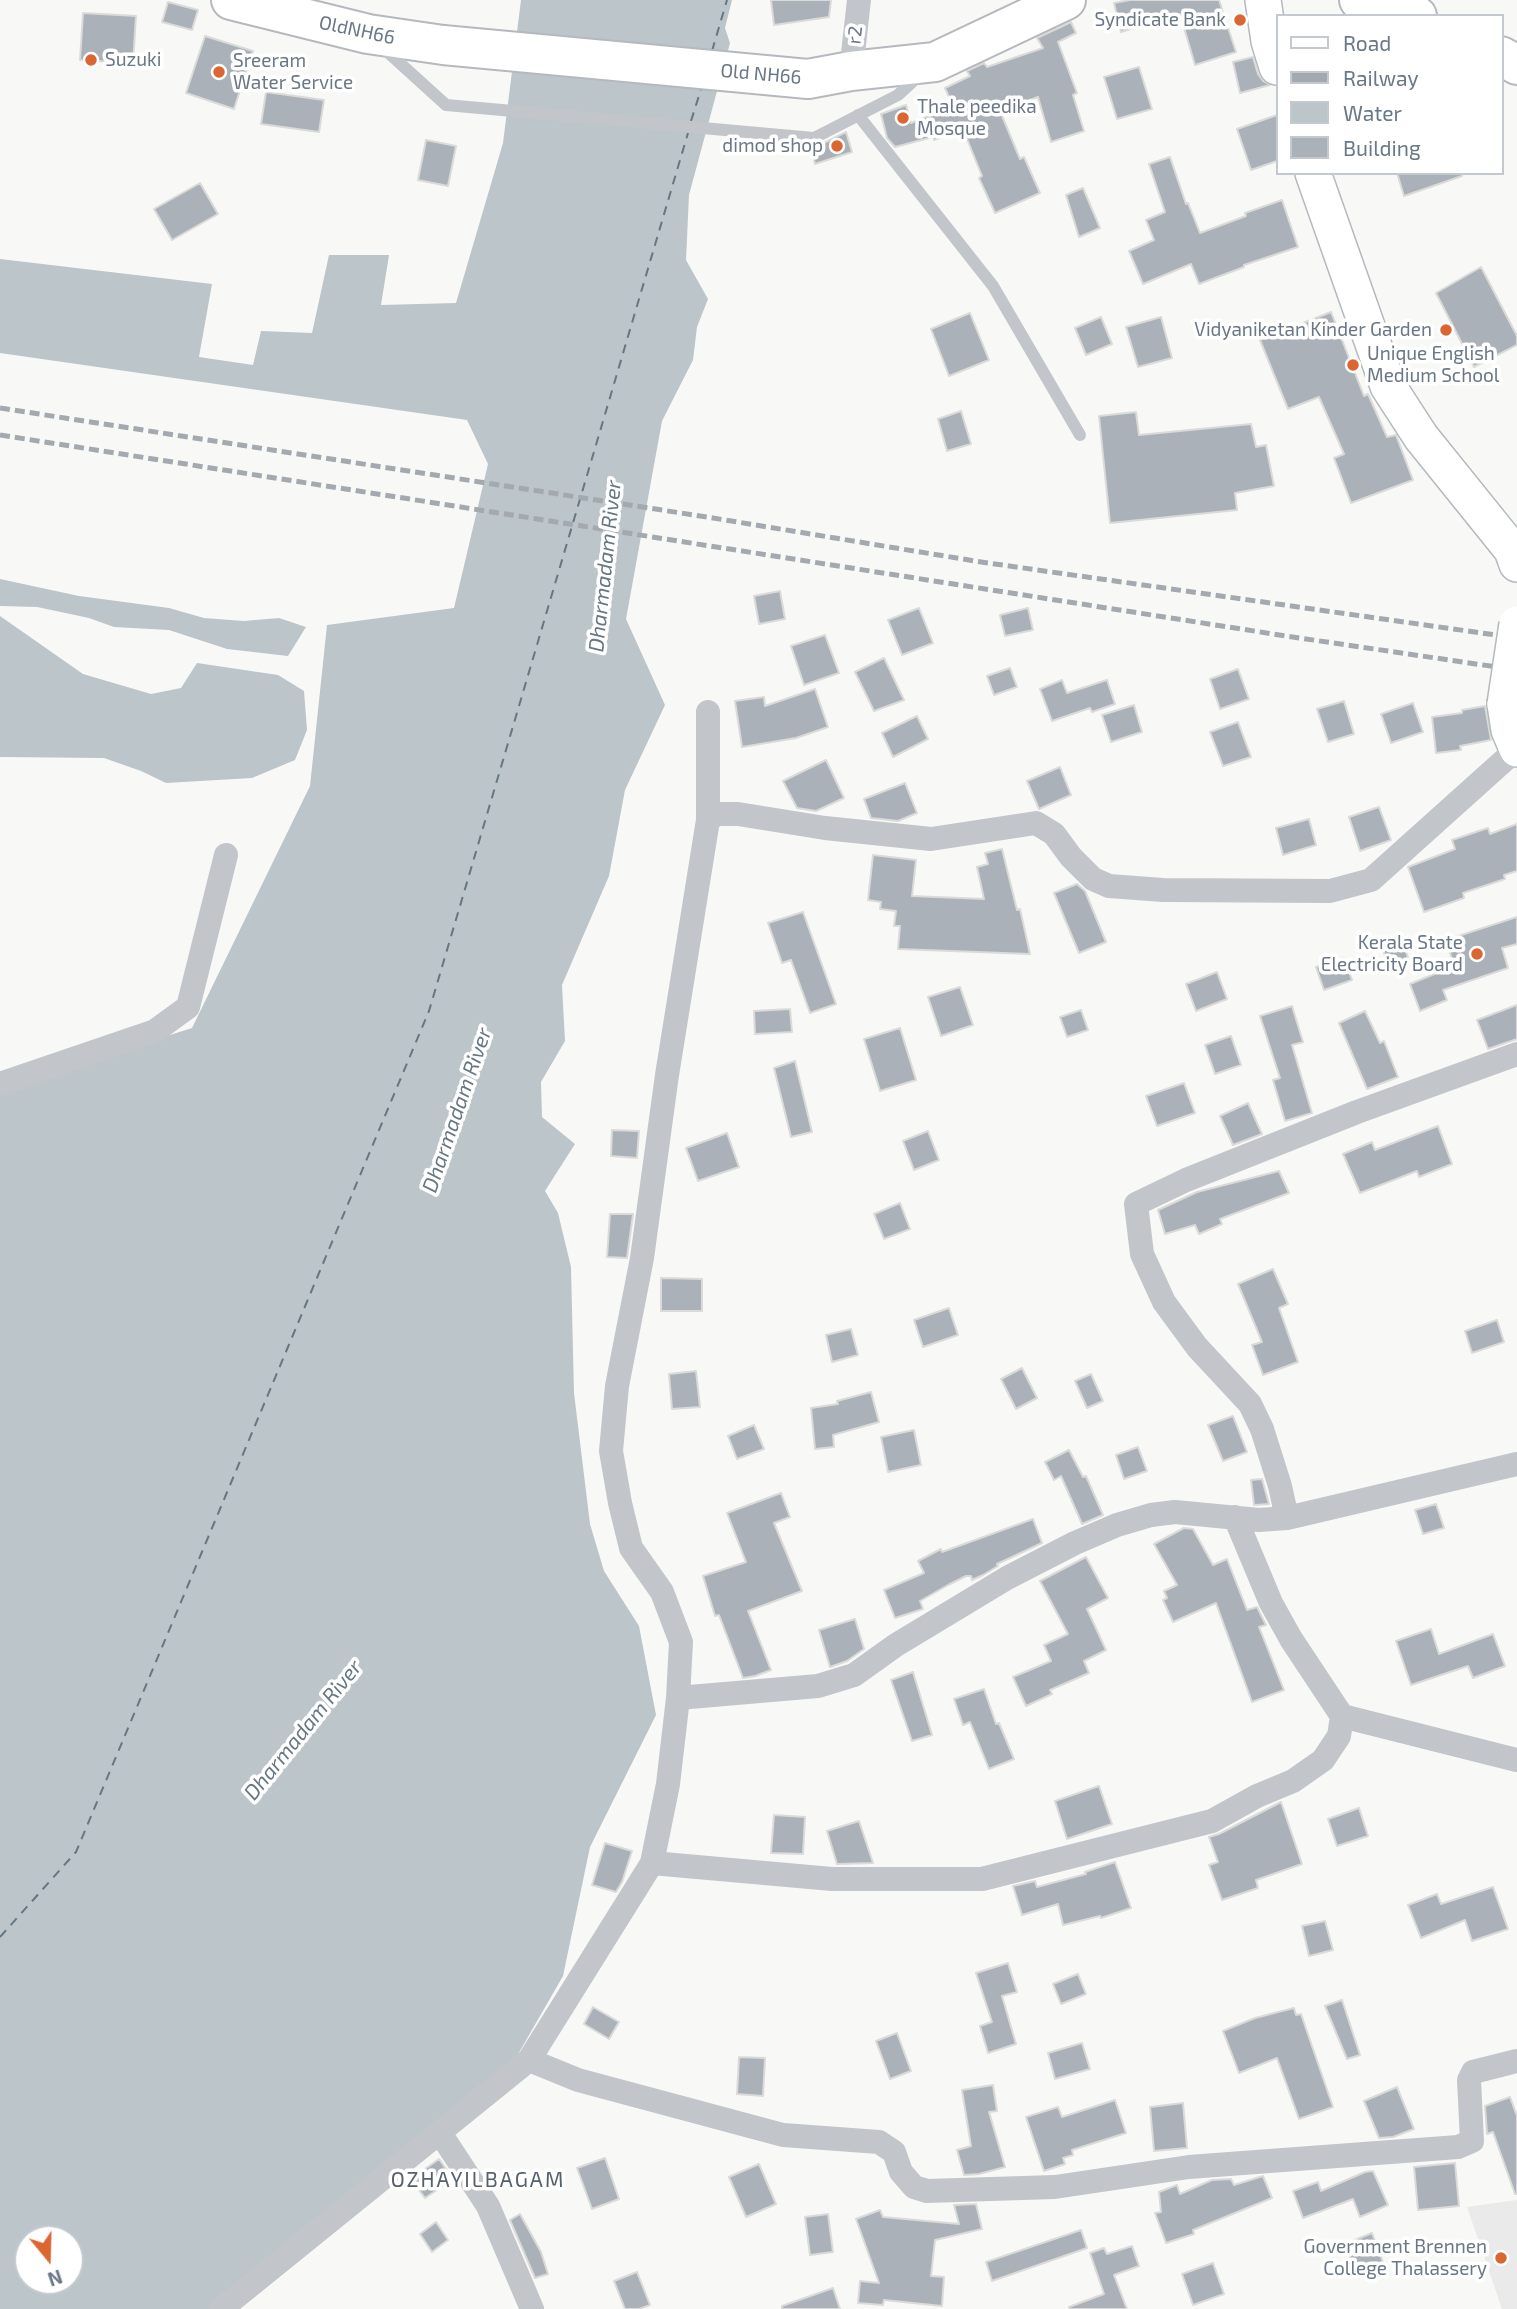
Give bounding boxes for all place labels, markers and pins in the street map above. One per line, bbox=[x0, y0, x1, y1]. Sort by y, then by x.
place label: Syndicate Bank bbox=[1094, 9, 1226, 31]
marker: Syndicate Bank bbox=[1232, 12, 1248, 28]
place label: Suzuki bbox=[105, 49, 161, 71]
place label: Sreeram Water Service bbox=[233, 50, 353, 94]
marker: Suzuki bbox=[83, 52, 99, 68]
marker: Sreeram Water Service bbox=[211, 64, 227, 80]
place label: Thale peedika Mosque bbox=[917, 96, 1037, 140]
marker: Thale peedika Mosque bbox=[895, 110, 911, 126]
place label: dimod shop bbox=[722, 135, 823, 157]
marker: dimod shop bbox=[829, 138, 845, 154]
place label: Vidyaniketan Kinder Garden bbox=[1194, 319, 1432, 341]
marker: Vidyaniketan Kinder Garden bbox=[1438, 322, 1454, 338]
place label: Unique English Medium School bbox=[1367, 343, 1499, 387]
marker: Unique English Medium School bbox=[1345, 357, 1361, 373]
place label: Kerala State Electricity Board bbox=[1321, 932, 1463, 976]
marker: Kerala State Electricity Board bbox=[1469, 946, 1485, 962]
place label: Government Brennen College Thalassery bbox=[1304, 2236, 1487, 2280]
marker: Government Brennen College Thalassery bbox=[1493, 2250, 1509, 2266]

